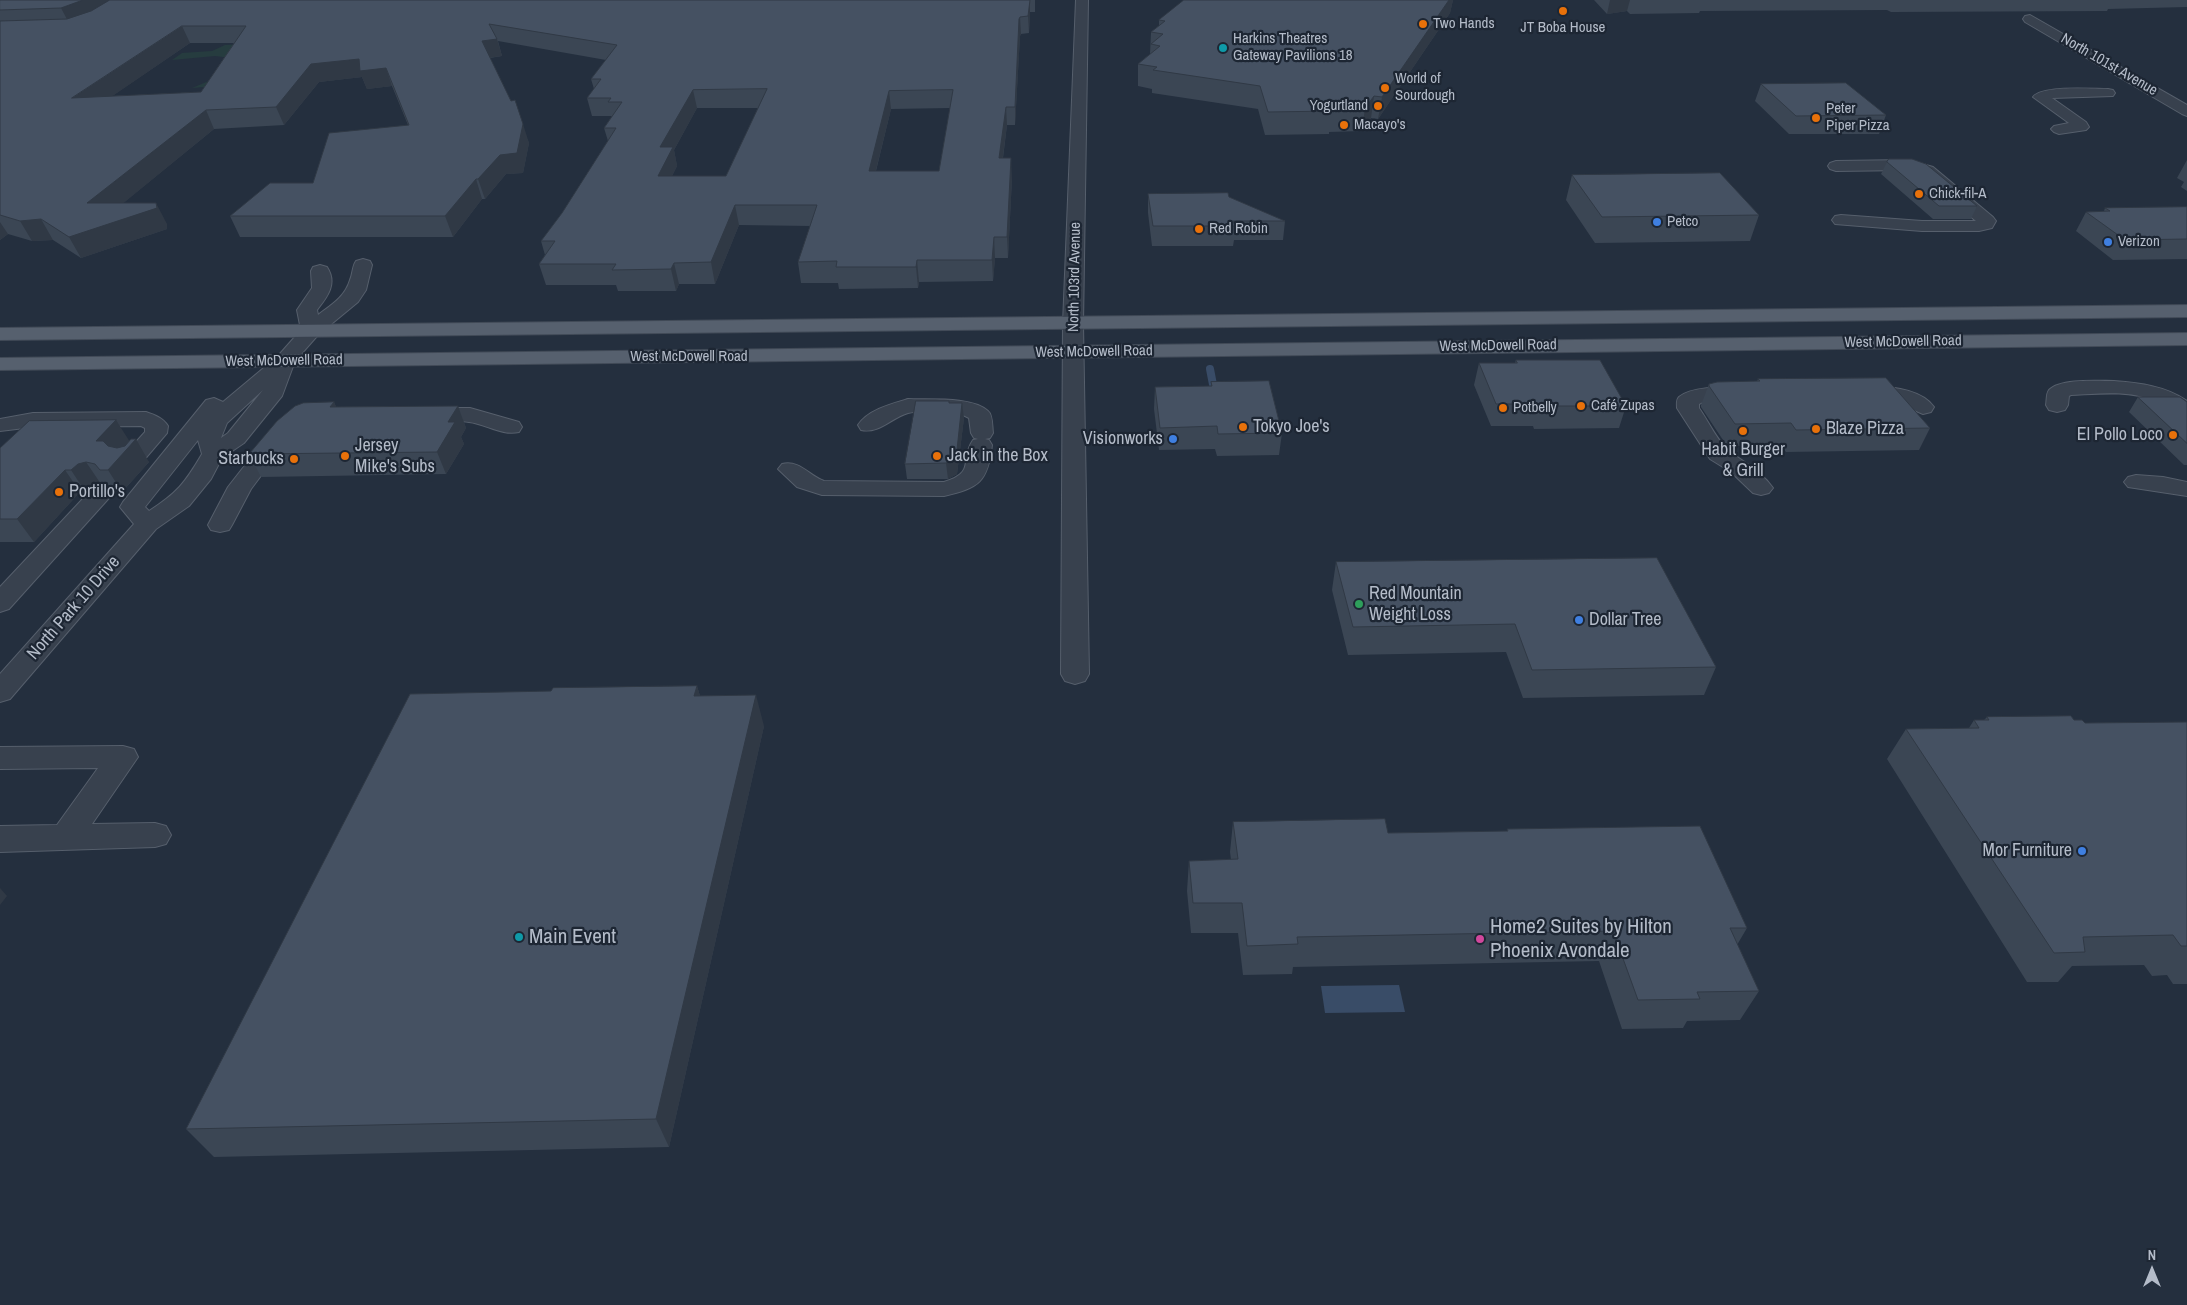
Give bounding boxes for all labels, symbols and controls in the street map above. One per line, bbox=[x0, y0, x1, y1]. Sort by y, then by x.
marker: JT Boba House bbox=[1557, 5, 1569, 17]
place label: Two Hands bbox=[1433, 15, 1495, 33]
marker: Two Hands bbox=[1417, 18, 1429, 30]
place label: JT Boba House bbox=[1521, 19, 1605, 37]
place label: Harkins Theatres Gateway Pavilions 18 bbox=[1233, 30, 1353, 65]
street label: North 101st Avenue bbox=[2058, 30, 2160, 100]
marker: Harkins Theatres Gateway Pavilions 18 bbox=[1217, 42, 1229, 54]
place label: World of Sourdough bbox=[1395, 70, 1455, 105]
marker: World of Sourdough bbox=[1379, 82, 1391, 94]
place label: Yogurtland bbox=[1309, 97, 1368, 115]
marker: Yogurtland bbox=[1372, 100, 1384, 112]
place label: Peter Piper Pizza bbox=[1826, 100, 1890, 135]
marker: Peter Piper Pizza bbox=[1810, 112, 1822, 124]
place label: Macayo's bbox=[1354, 116, 1406, 134]
marker: Macayo's bbox=[1338, 119, 1350, 131]
place label: Chick-fil-A bbox=[1929, 185, 1986, 203]
marker: Chick-fil-A bbox=[1913, 188, 1925, 200]
place label: Petco bbox=[1667, 213, 1698, 231]
marker: Petco bbox=[1651, 216, 1663, 228]
place label: Red Robin bbox=[1209, 220, 1268, 238]
street label: North 103rd Avenue bbox=[1065, 222, 1085, 332]
marker: Red Robin bbox=[1193, 223, 1205, 235]
place label: Verizon bbox=[2118, 233, 2160, 251]
marker: Verizon bbox=[2102, 236, 2114, 248]
street label: West McDowell Road bbox=[1844, 332, 1962, 352]
street label: West McDowell Road bbox=[1439, 336, 1557, 356]
street label: West McDowell Road bbox=[1035, 342, 1153, 362]
street label: West McDowell Road bbox=[630, 348, 748, 366]
street label: West McDowell Road bbox=[225, 351, 343, 371]
place label: Café Zupas bbox=[1591, 397, 1655, 415]
place label: Potbelly bbox=[1513, 399, 1557, 417]
marker: Café Zupas bbox=[1575, 400, 1587, 412]
marker: Potbelly bbox=[1497, 402, 1509, 414]
place label: Tokyo Joe's bbox=[1253, 416, 1330, 438]
place label: Blaze Pizza bbox=[1826, 418, 1904, 440]
marker: Tokyo Joe's bbox=[1237, 421, 1249, 433]
marker: Blaze Pizza bbox=[1810, 423, 1822, 435]
place label: El Pollo Loco bbox=[2077, 424, 2163, 446]
marker: Habit Burger & Grill bbox=[1737, 425, 1749, 437]
place label: Visionworks bbox=[1083, 428, 1163, 450]
marker: El Pollo Loco bbox=[2167, 429, 2179, 441]
marker: Visionworks bbox=[1167, 433, 1179, 445]
place label: Jersey Mike's Subs bbox=[355, 435, 435, 478]
place label: Habit Burger & Grill bbox=[1701, 439, 1785, 482]
place label: Jack in the Box bbox=[947, 445, 1048, 467]
place label: Starbucks bbox=[218, 448, 284, 470]
marker: Jersey Mike's Subs bbox=[339, 450, 351, 462]
marker: Jack in the Box bbox=[931, 450, 943, 462]
marker: Starbucks bbox=[288, 453, 300, 465]
place label: Portillo's bbox=[69, 481, 125, 503]
marker: Portillo's bbox=[53, 486, 65, 498]
street label: North Park 10 Drive bbox=[23, 552, 125, 664]
place label: Red Mountain Weight Loss bbox=[1369, 583, 1462, 626]
marker: Red Mountain Weight Loss bbox=[1353, 598, 1365, 610]
place label: Dollar Tree bbox=[1589, 609, 1661, 631]
marker: Dollar Tree bbox=[1573, 614, 1585, 626]
place label: Mor Furniture bbox=[1983, 840, 2072, 862]
marker: Mor Furniture bbox=[2076, 845, 2088, 857]
place label: Home2 Suites by Hilton Phoenix Avondale bbox=[1490, 914, 1672, 964]
place label: Main Event bbox=[529, 924, 616, 950]
marker: Main Event bbox=[513, 931, 525, 943]
marker: Home2 Suites by Hilton Phoenix Avondale bbox=[1474, 933, 1486, 945]
north arrow bbox=[2127, 1245, 2177, 1295]
text: N bbox=[2148, 1246, 2156, 1264]

